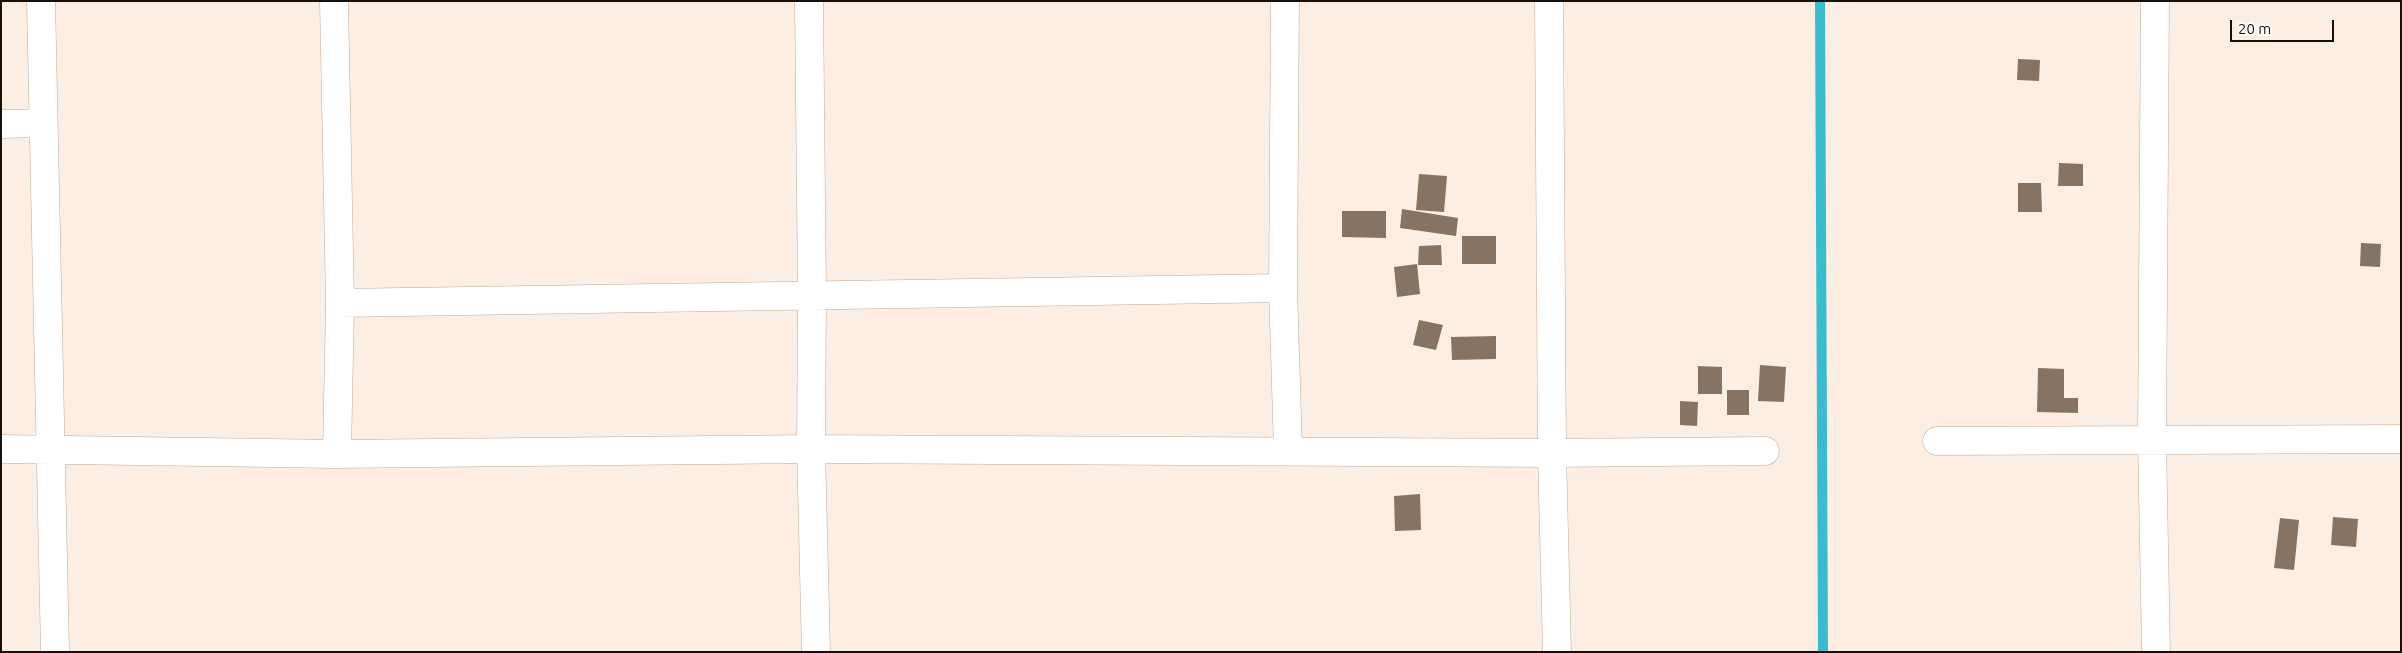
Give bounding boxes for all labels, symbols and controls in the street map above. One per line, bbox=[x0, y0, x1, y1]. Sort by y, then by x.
scale bar bbox=[2232, 10, 2336, 42]
text: 20 m bbox=[2238, 20, 2271, 37]

